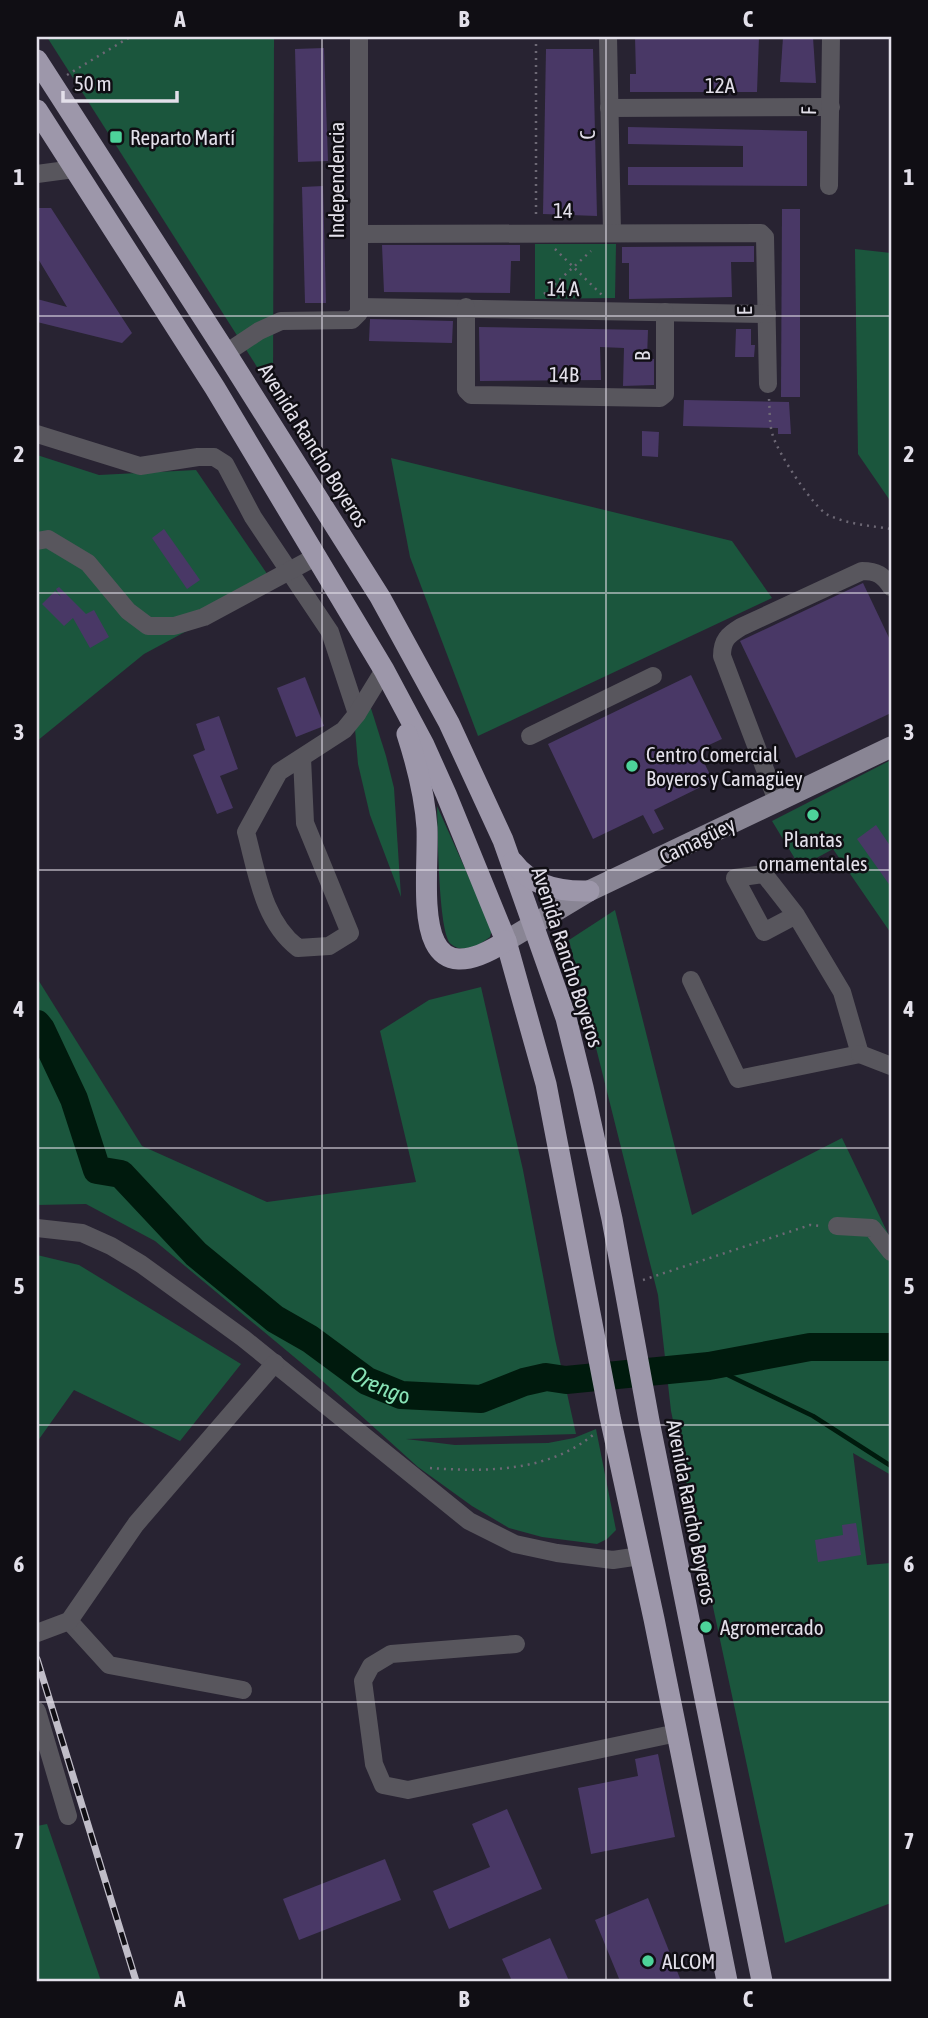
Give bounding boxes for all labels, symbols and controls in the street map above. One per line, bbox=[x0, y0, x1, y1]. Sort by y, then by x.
text: A bbox=[173, 6, 186, 32]
text: B bbox=[459, 6, 470, 32]
text: C bbox=[743, 6, 754, 32]
scale bar bbox=[63, 60, 177, 104]
text: 50 m bbox=[74, 71, 112, 95]
street label: 12A bbox=[705, 73, 736, 97]
street label: F bbox=[796, 106, 820, 115]
street label: Independencia bbox=[324, 122, 348, 238]
place label: Reparto Martí bbox=[130, 125, 235, 149]
marker: Reparto Martí bbox=[108, 129, 124, 145]
street label: C bbox=[575, 130, 599, 140]
text: 1 bbox=[14, 164, 25, 190]
text: 1 bbox=[904, 164, 915, 190]
street label: 14 bbox=[553, 198, 573, 222]
street label: 14 A bbox=[546, 276, 580, 300]
street label: E bbox=[732, 306, 756, 316]
street label: B bbox=[630, 351, 654, 361]
street label: Avenida Rancho Boyeros bbox=[254, 359, 374, 531]
street label: 14B bbox=[549, 362, 579, 386]
text: 2 bbox=[14, 441, 24, 467]
text: 2 bbox=[904, 441, 914, 467]
text: 3 bbox=[14, 719, 24, 745]
text: 3 bbox=[904, 719, 914, 745]
place label: Centro Comercial Boyeros y Camagüey bbox=[646, 742, 803, 790]
marker: Centro Comercial Boyeros y Camagüey bbox=[624, 758, 640, 774]
marker: Plantas ornamentales bbox=[805, 807, 821, 823]
street label: Camagüey bbox=[655, 811, 739, 869]
place label: Plantas ornamentales bbox=[759, 827, 867, 875]
street label: Avenida Rancho Boyeros bbox=[528, 864, 608, 1050]
text: 4 bbox=[13, 996, 25, 1022]
text: 4 bbox=[903, 996, 915, 1022]
text: 5 bbox=[14, 1273, 25, 1299]
text: 5 bbox=[904, 1273, 915, 1299]
water label: Orengo bbox=[346, 1360, 410, 1408]
street label: Avenida Rancho Boyeros bbox=[662, 1417, 722, 1607]
text: 6 bbox=[14, 1551, 25, 1577]
text: 6 bbox=[904, 1551, 915, 1577]
place label: Agromercado bbox=[720, 1615, 824, 1639]
marker: Agromercado bbox=[698, 1619, 714, 1635]
text: 7 bbox=[14, 1828, 24, 1854]
text: 7 bbox=[904, 1828, 914, 1854]
place label: ALCOM bbox=[662, 1949, 715, 1973]
marker: ALCOM bbox=[640, 1953, 656, 1969]
text: A bbox=[173, 1986, 186, 2012]
text: B bbox=[459, 1986, 470, 2012]
text: C bbox=[743, 1986, 754, 2012]

